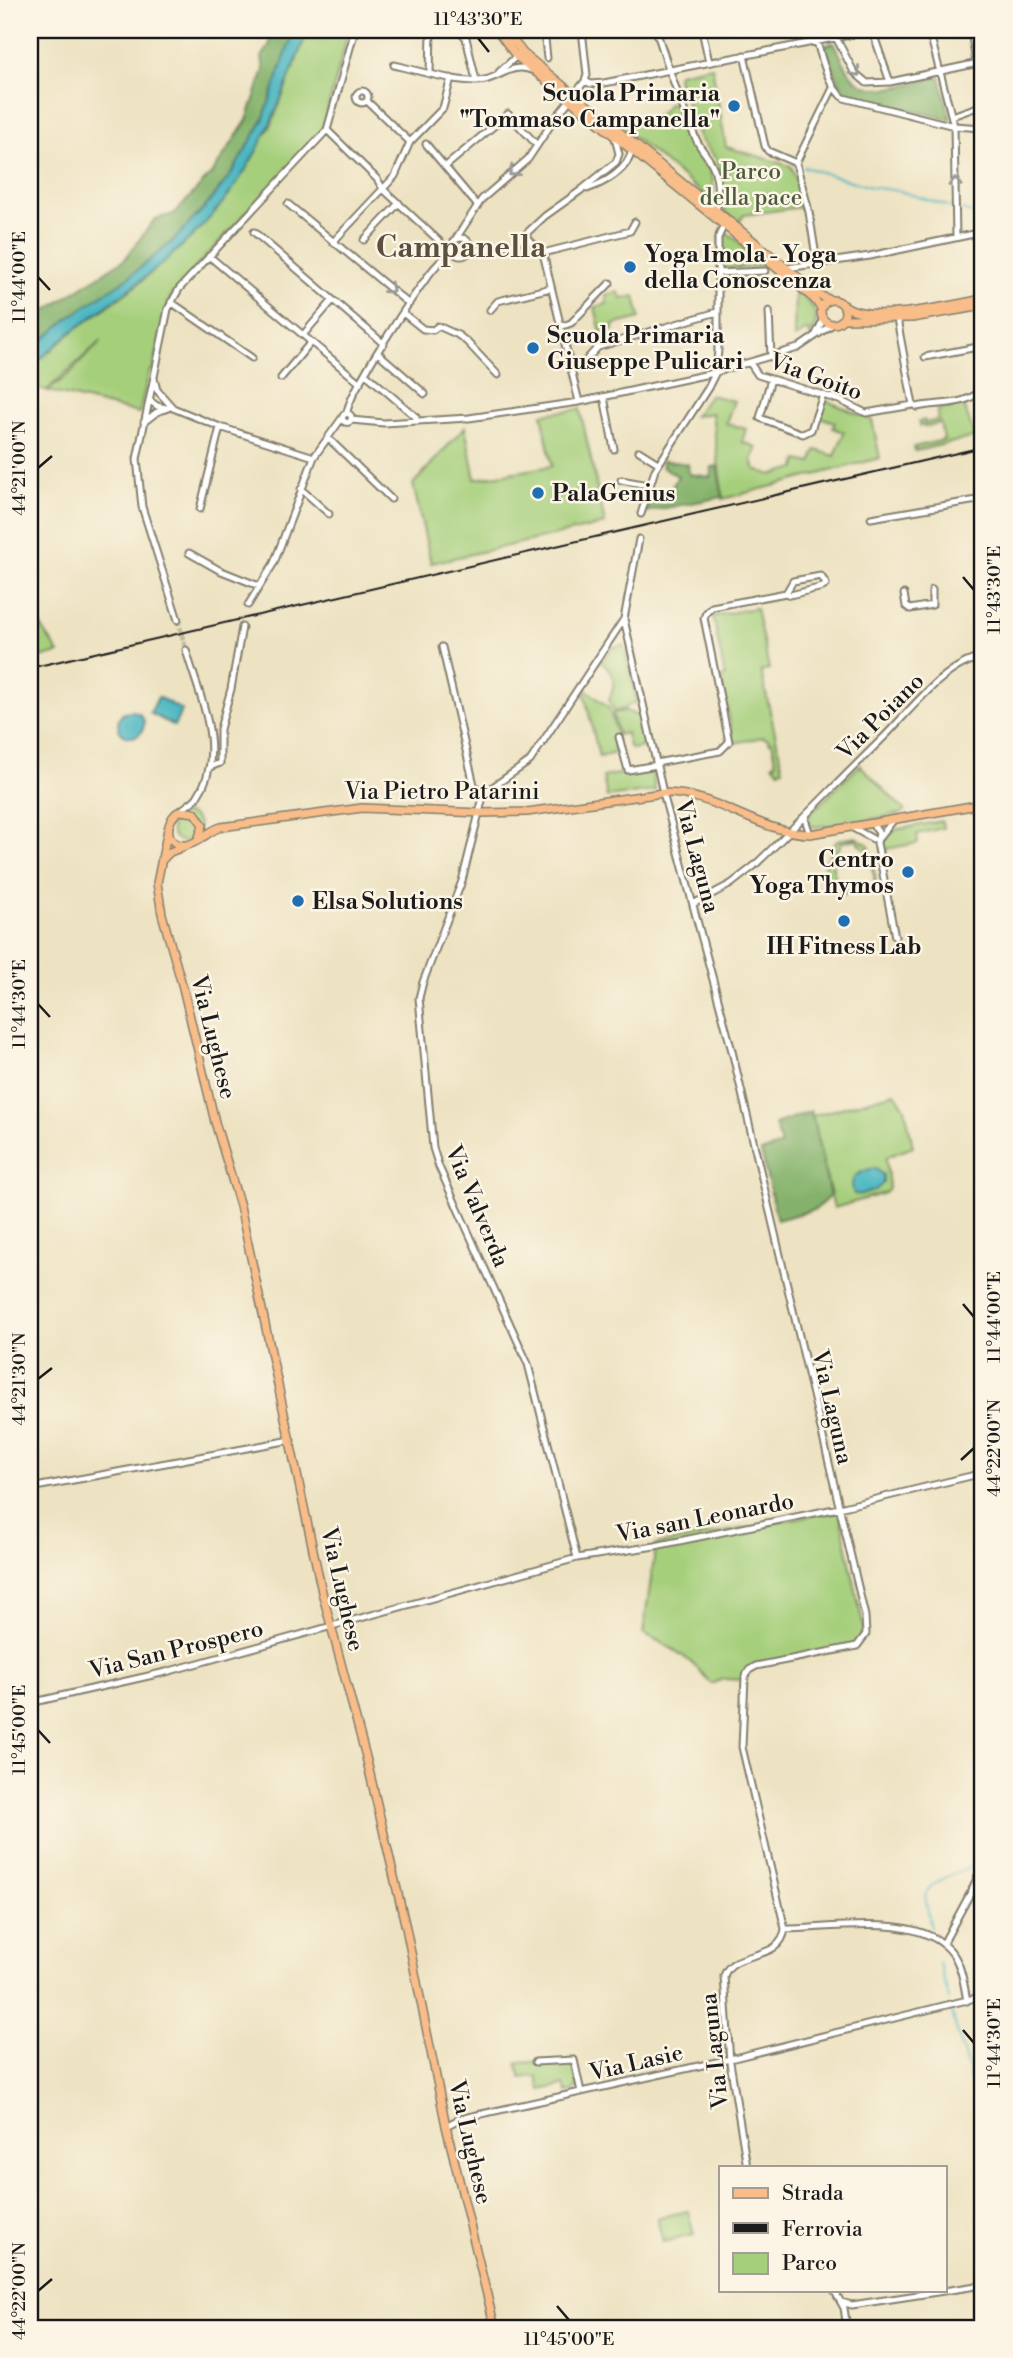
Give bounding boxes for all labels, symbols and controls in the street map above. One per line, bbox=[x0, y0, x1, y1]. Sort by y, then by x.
text: 11°43'30"E bbox=[434, 8, 522, 31]
one-way arrow bbox=[848, 64, 861, 76]
place label: Scuola Primaria "Tommaso Campanella" bbox=[460, 80, 721, 134]
marker: Scuola Primaria "Tommaso Campanella" bbox=[726, 98, 742, 114]
park label: Parco della pace bbox=[700, 158, 802, 212]
one-way arrow bbox=[508, 164, 521, 176]
one-way arrow bbox=[947, 176, 963, 187]
district label: Campanella bbox=[376, 229, 547, 267]
text: 11°44'00"E bbox=[8, 231, 31, 323]
place label: Yoga Imola - Yoga della Conoscenza bbox=[644, 241, 837, 295]
marker: Yoga Imola - Yoga della Conoscenza bbox=[622, 259, 638, 275]
one-way arrow bbox=[383, 280, 395, 293]
place label: Scuola Primaria Giuseppe Pulicari bbox=[547, 322, 743, 376]
marker: Scuola Primaria Giuseppe Pulicari bbox=[525, 340, 541, 356]
street label: Via Goito bbox=[764, 347, 866, 407]
text: 44°21'00"N bbox=[8, 420, 31, 515]
place label: PalaGenius bbox=[552, 480, 676, 508]
marker: PalaGenius bbox=[530, 485, 546, 501]
text: 11°43'30"E bbox=[983, 546, 1006, 634]
street label: Via Poiano bbox=[830, 667, 930, 767]
street label: Via Pietro Patarini bbox=[343, 778, 540, 806]
street label: Via Laguna bbox=[668, 795, 726, 916]
place label: Centro Yoga Thymos bbox=[749, 846, 894, 900]
marker: Centro Yoga Thymos bbox=[900, 864, 916, 880]
place label: Elsa Solutions bbox=[312, 888, 463, 916]
marker: Elsa Solutions bbox=[290, 893, 306, 909]
marker: IH Fitness Lab bbox=[836, 913, 852, 929]
place label: IH Fitness Lab bbox=[766, 933, 922, 961]
text: 11°44'30"E bbox=[8, 959, 31, 1049]
street label: Via Lughese bbox=[184, 972, 242, 1102]
street label: Via Valverda bbox=[439, 1140, 515, 1272]
text: 11°44'00"E bbox=[983, 1271, 1006, 1363]
text: 44°21'30"N bbox=[8, 1332, 31, 1425]
street label: Via Laguna bbox=[805, 1346, 859, 1467]
text: 44°22'00"N bbox=[983, 1399, 1006, 1497]
street label: Via san Leonardo bbox=[613, 1487, 796, 1549]
street label: Via Lughese bbox=[314, 1524, 370, 1654]
street label: Via San Prospero bbox=[85, 1615, 266, 1685]
text: 11°45'00"E bbox=[8, 1685, 31, 1775]
street label: Via Laguna bbox=[695, 1991, 735, 2111]
text: 11°44'30"E bbox=[983, 1998, 1006, 2088]
street label: Via Lasie bbox=[586, 2039, 686, 2088]
street label: Via Lughese bbox=[442, 2077, 498, 2207]
legend bbox=[719, 2166, 946, 2292]
text: Strada bbox=[782, 2181, 844, 2207]
text: Ferrovia bbox=[782, 2217, 863, 2243]
text: 44°22'00"N bbox=[8, 2242, 31, 2340]
text: Parco bbox=[782, 2251, 837, 2277]
text: 11°45'00"E bbox=[524, 2328, 614, 2351]

